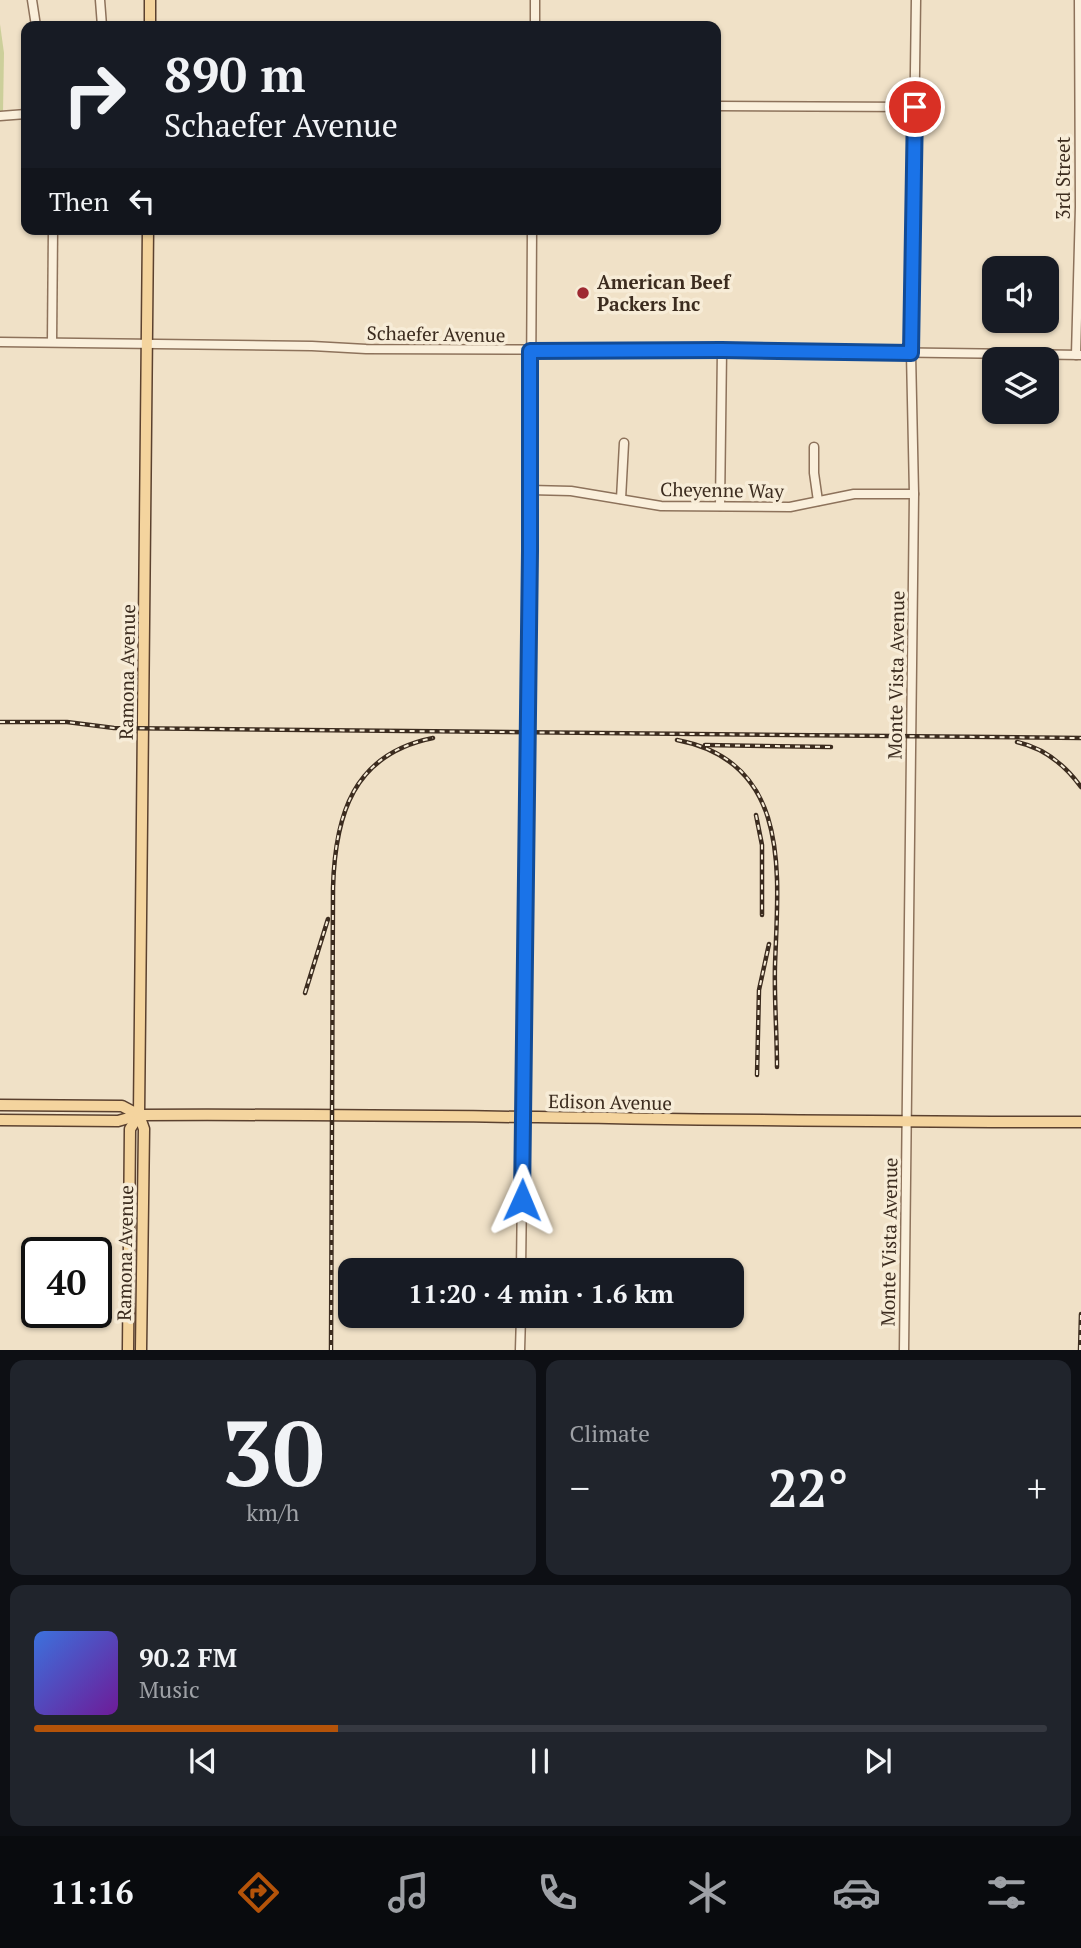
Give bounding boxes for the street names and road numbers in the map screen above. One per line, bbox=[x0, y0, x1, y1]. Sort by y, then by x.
street label: 3rd Street bbox=[1050, 136, 1075, 220]
street label: Schaefer Avenue bbox=[366, 320, 506, 347]
street label: Cheyenne Way bbox=[660, 476, 785, 503]
street label: Monte Vista Avenue bbox=[882, 590, 909, 760]
street label: Ramona Avenue bbox=[113, 604, 140, 740]
street label: Edison Avenue bbox=[548, 1088, 672, 1115]
street label: Monte Vista Avenue bbox=[875, 1157, 902, 1327]
street label: Ramona Avenue bbox=[111, 1185, 138, 1321]

